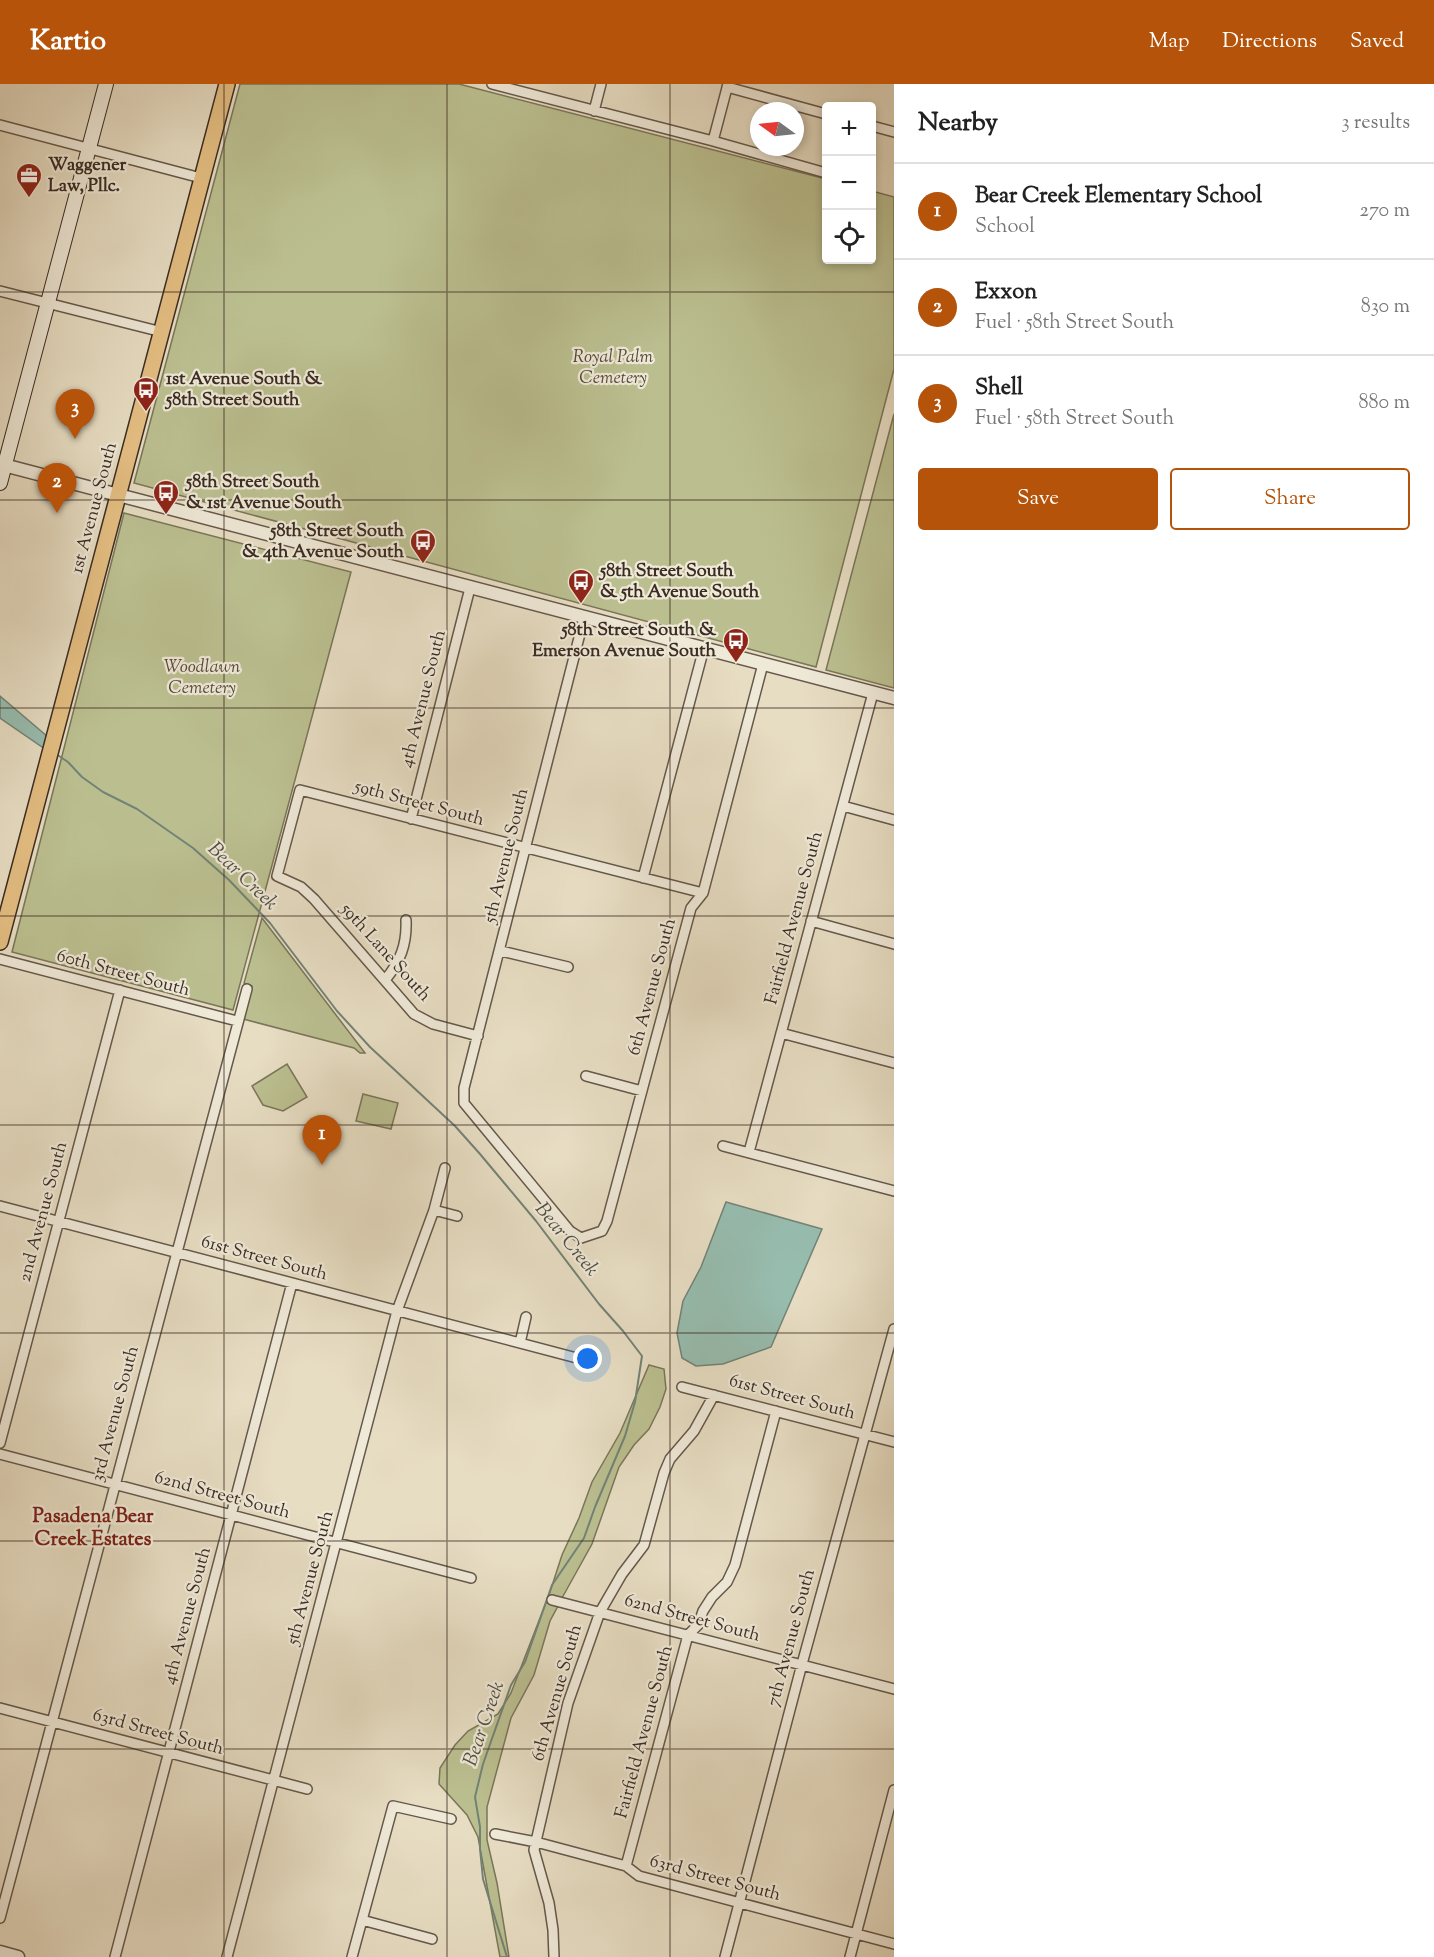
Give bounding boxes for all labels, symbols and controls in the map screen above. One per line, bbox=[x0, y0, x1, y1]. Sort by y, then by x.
text: Kartio bbox=[30, 22, 106, 62]
text: Map bbox=[1149, 27, 1189, 57]
text: Directions bbox=[1222, 27, 1317, 57]
text: Saved bbox=[1350, 27, 1404, 57]
north arrow bbox=[750, 102, 804, 156]
map controls bbox=[822, 102, 876, 264]
button: + bbox=[822, 102, 876, 156]
text: Nearby bbox=[918, 105, 998, 142]
text: 3 results bbox=[1341, 109, 1410, 138]
place label: Waggener Law, Pllc. bbox=[48, 153, 127, 200]
button: − bbox=[822, 156, 876, 210]
office icon: Waggener Law, Pllc. bbox=[14, 161, 44, 199]
text: Bear Creek Elementary School bbox=[975, 181, 1262, 213]
text: 1 bbox=[934, 197, 941, 226]
text: 270 m bbox=[1360, 197, 1410, 226]
button: locate bbox=[822, 210, 876, 264]
text: School bbox=[975, 213, 1035, 242]
text: Exxon bbox=[975, 277, 1037, 309]
text: 2 bbox=[933, 293, 942, 322]
text: 830 m bbox=[1361, 293, 1410, 322]
text: Fuel · 58th Street South bbox=[975, 309, 1174, 338]
park label: Royal Palm Cemetery bbox=[573, 345, 654, 392]
place label: 1st Avenue South & 58th Street South bbox=[164, 367, 323, 414]
text: Shell bbox=[975, 373, 1023, 405]
bus stop icon: 1st Avenue South & 58th Street South bbox=[131, 375, 161, 413]
text: 3 bbox=[933, 389, 942, 418]
text: 880 m bbox=[1359, 389, 1410, 418]
pin: 3 bbox=[56, 390, 94, 439]
text: Fuel · 58th Street South bbox=[975, 405, 1174, 434]
street label: 1st Avenue South bbox=[65, 439, 125, 576]
pin: 2 bbox=[38, 464, 76, 513]
button: Save bbox=[918, 468, 1158, 530]
button: Share bbox=[1170, 468, 1410, 530]
place label: 58th Street South & 1st Avenue South bbox=[184, 470, 342, 517]
bus stop icon: 58th Street South & 1st Avenue South bbox=[151, 478, 181, 516]
place label: 58th Street South & 4th Avenue South bbox=[242, 519, 404, 566]
bus stop icon: 58th Street South & 4th Avenue South bbox=[408, 527, 438, 565]
place label: 58th Street South & 5th Avenue South bbox=[598, 559, 760, 606]
bus stop icon: 58th Street South & 5th Avenue South bbox=[566, 567, 596, 605]
place label: 58th Street South & Emerson Avenue South bbox=[532, 618, 717, 665]
bus stop icon: 58th Street South & Emerson Avenue South bbox=[721, 626, 751, 664]
street label: 4th Avenue South bbox=[394, 627, 454, 771]
park label: Woodlawn Cemetery bbox=[164, 655, 241, 702]
street label: 59th Street South bbox=[350, 774, 487, 834]
street label: 5th Avenue South bbox=[477, 785, 536, 927]
street label: Fairfield Avenue South bbox=[759, 828, 831, 1007]
water label: Bear Creek bbox=[200, 836, 284, 918]
street label: 59th Lane South bbox=[333, 897, 437, 1008]
street label: 6th Avenue South bbox=[622, 915, 684, 1058]
street label: 60th Street South bbox=[54, 944, 193, 1004]
pin: 1 bbox=[302, 1116, 342, 1165]
street label: 2nd Avenue South bbox=[13, 1138, 75, 1285]
water label: Bear Creek bbox=[527, 1197, 605, 1283]
street label: 61st Street South bbox=[198, 1230, 331, 1288]
street label: 3rd Avenue South bbox=[85, 1343, 147, 1485]
your location bbox=[573, 1344, 602, 1373]
street label: 61st Street South bbox=[726, 1369, 859, 1427]
street label: 62nd Street South bbox=[151, 1465, 293, 1527]
district label: Pasadena Bear Creek Estates bbox=[32, 1503, 154, 1555]
street label: 5th Avenue South bbox=[280, 1507, 342, 1649]
street label: 4th Avenue South bbox=[157, 1544, 219, 1688]
street label: 7th Avenue South bbox=[761, 1566, 823, 1710]
street label: 62nd Street South bbox=[621, 1588, 763, 1650]
street label: 6th Avenue South bbox=[526, 1621, 590, 1764]
street label: Fairfield Avenue South bbox=[609, 1642, 681, 1821]
water label: Bear Creek bbox=[457, 1678, 513, 1770]
street label: 63rd Street South bbox=[90, 1703, 227, 1763]
street label: 63rd Street South bbox=[647, 1849, 784, 1909]

